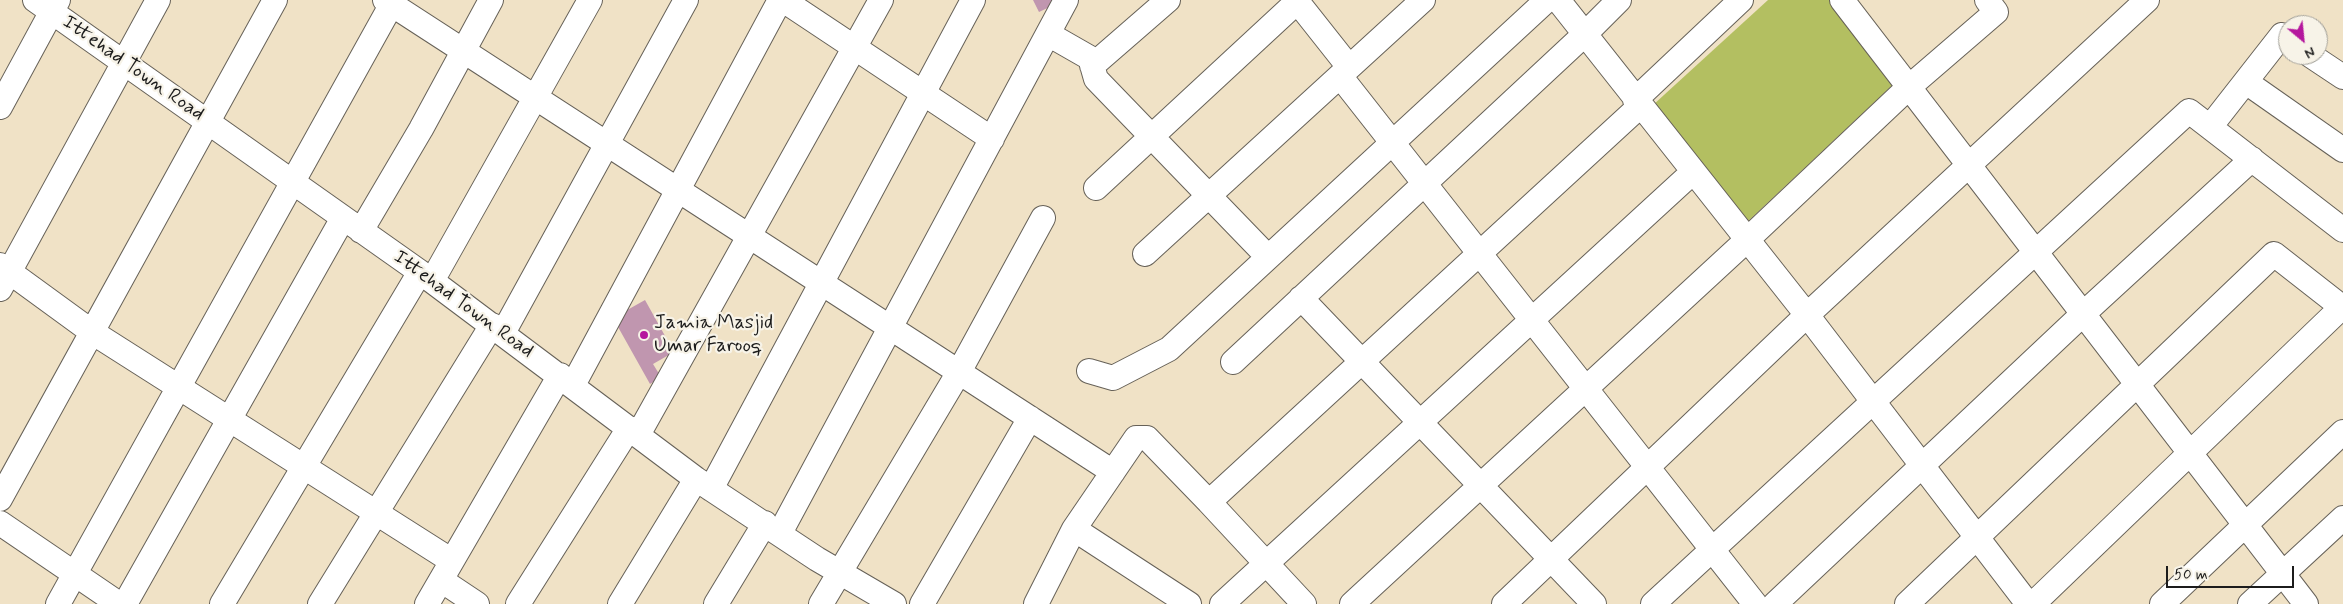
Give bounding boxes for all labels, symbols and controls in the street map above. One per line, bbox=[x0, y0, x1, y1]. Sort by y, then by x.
street label: Ittehad Town Road bbox=[57, 11, 209, 127]
north arrow bbox=[2278, 15, 2328, 65]
text: N bbox=[2301, 42, 2318, 62]
street label: Ittehad Town Road bbox=[388, 246, 538, 364]
place label: Jamia Masjid Umar Farooq bbox=[654, 312, 773, 359]
marker: Jamia Masjid Umar Farooq bbox=[638, 329, 650, 341]
scale bar bbox=[2168, 556, 2296, 588]
text: 50 m bbox=[2174, 565, 2208, 585]

